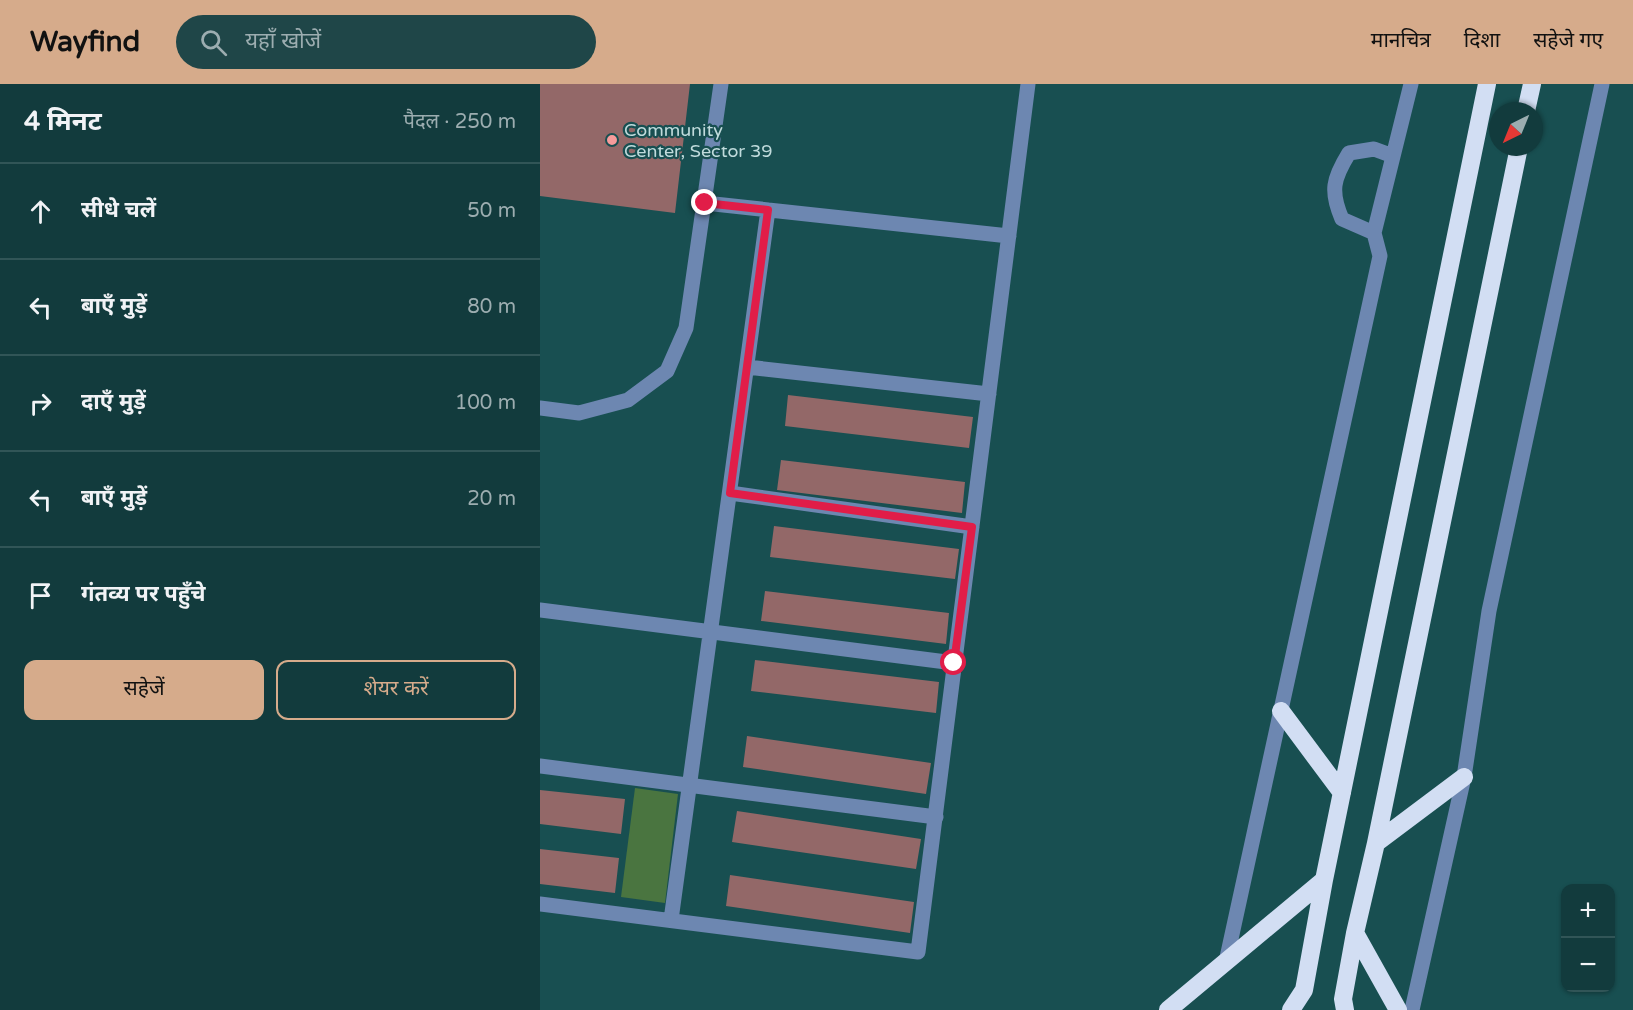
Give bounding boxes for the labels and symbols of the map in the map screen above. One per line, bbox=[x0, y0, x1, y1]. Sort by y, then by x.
north arrow bbox=[1489, 102, 1543, 156]
place label: Community Center, Sector 39 bbox=[624, 119, 773, 162]
marker: Community Center, Sector 39 bbox=[605, 133, 619, 147]
route end bbox=[691, 189, 717, 215]
route start bbox=[940, 649, 966, 675]

